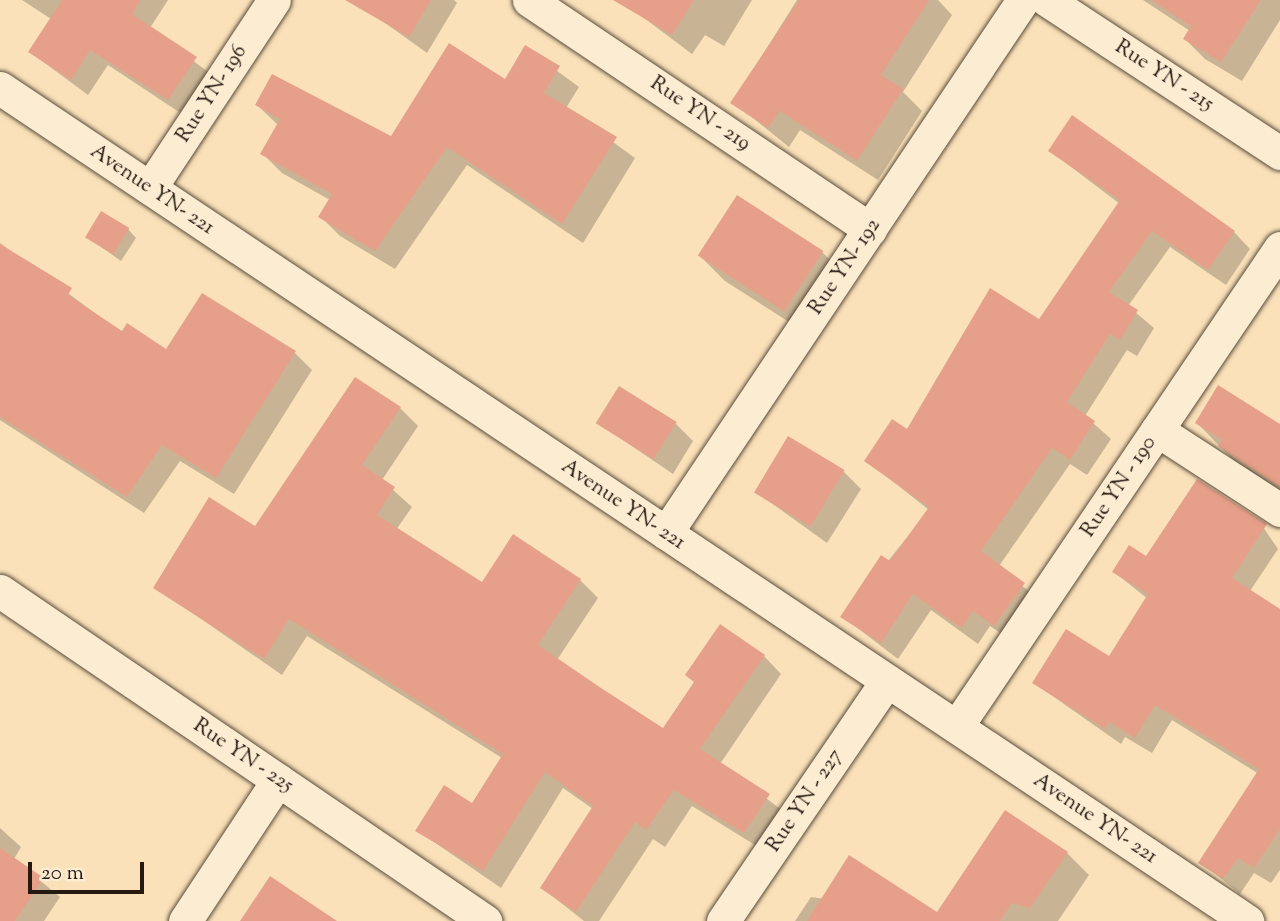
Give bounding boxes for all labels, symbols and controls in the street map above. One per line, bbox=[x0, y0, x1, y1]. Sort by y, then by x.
street label: Rue YN - 215 bbox=[1110, 35, 1218, 117]
street label: Rue YN- 196 bbox=[171, 40, 253, 148]
street label: Rue YN - 219 bbox=[645, 71, 755, 157]
street label: Avenue YN- 221 bbox=[85, 139, 219, 241]
street label: Rue YN- 192 bbox=[804, 214, 886, 320]
street label: Rue YN - 190 bbox=[1076, 432, 1162, 542]
street label: Avenue YN- 221 bbox=[556, 454, 690, 556]
street label: Rue YN - 225 bbox=[188, 713, 298, 799]
street label: Rue YN - 227 bbox=[761, 745, 849, 857]
street label: Avenue YN- 221 bbox=[1028, 768, 1162, 870]
scale bar bbox=[32, 848, 147, 892]
text: 20 m bbox=[41, 859, 84, 889]

